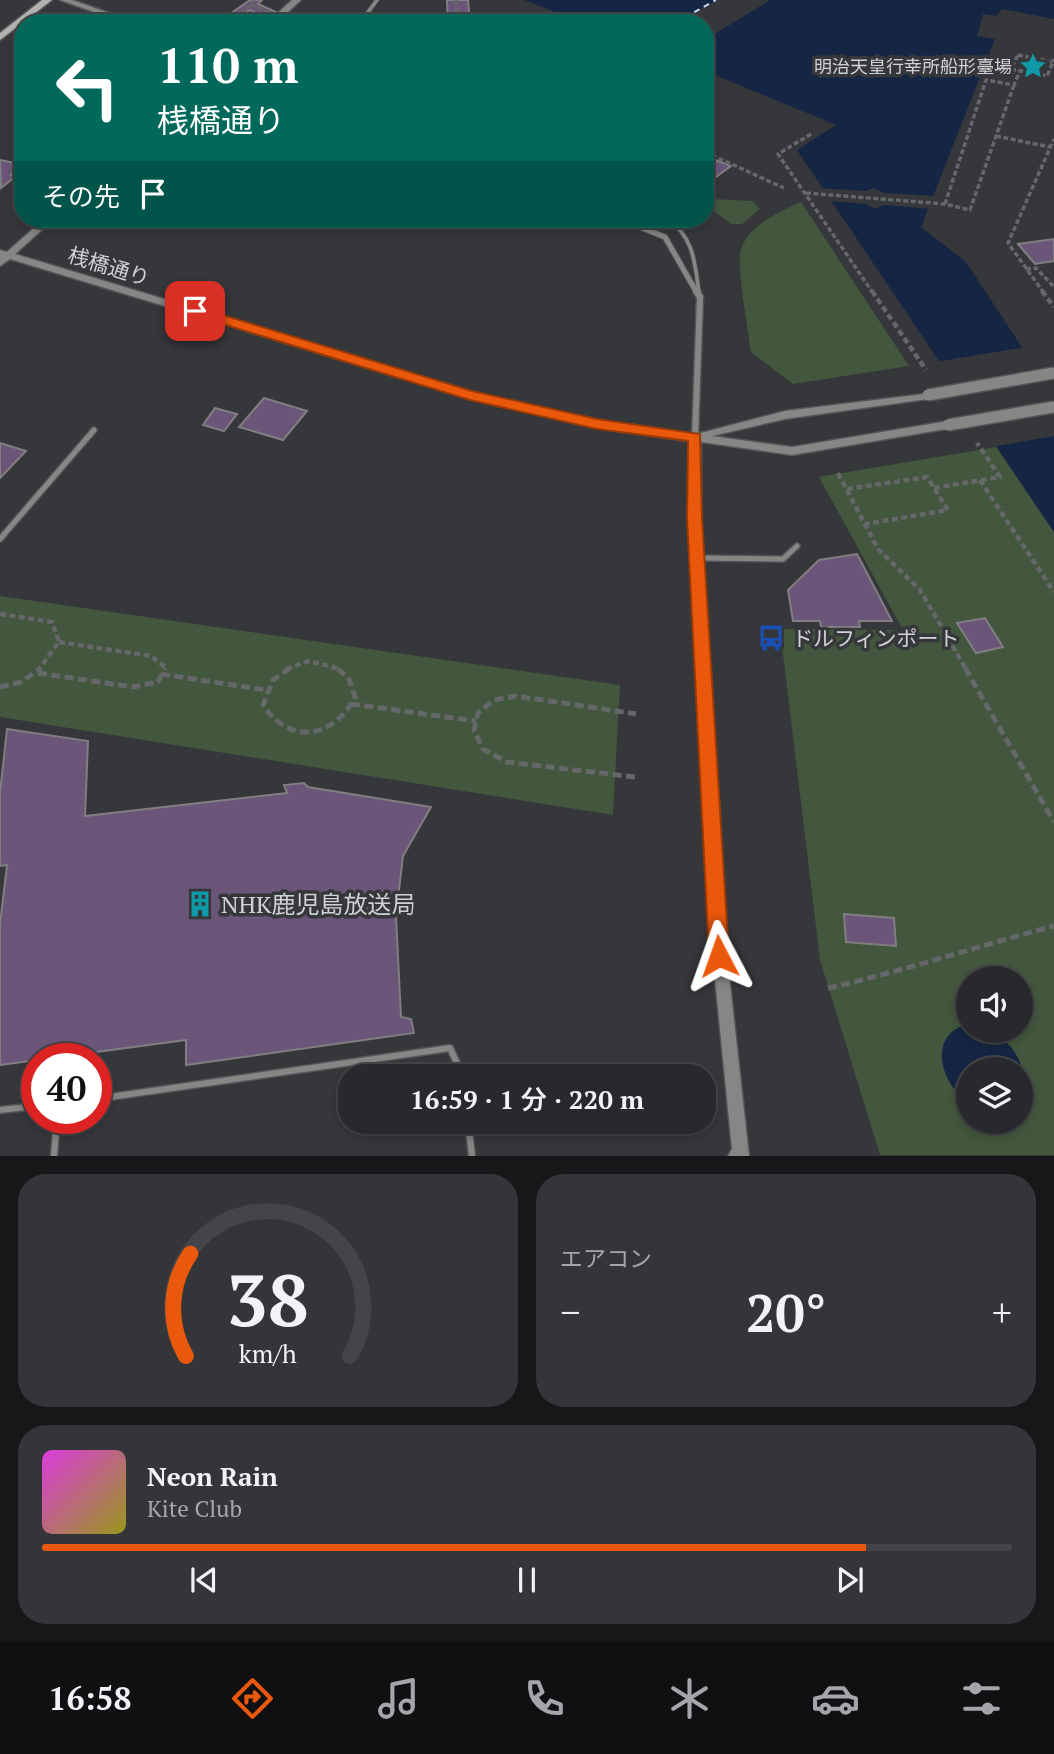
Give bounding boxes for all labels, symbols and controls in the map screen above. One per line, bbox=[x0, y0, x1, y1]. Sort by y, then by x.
text: 110 m bbox=[157, 32, 299, 97]
icon: left bbox=[42, 42, 133, 133]
place icon: 明治天皇行幸所船形臺場 bbox=[1018, 51, 1048, 81]
place label: 明治天皇行幸所船形臺場 bbox=[814, 54, 1012, 78]
text: 桟橋通り bbox=[157, 99, 285, 141]
icon: arrive bbox=[134, 175, 172, 213]
text: その先 bbox=[42, 179, 120, 213]
street label: 桟橋通り bbox=[65, 240, 153, 292]
pin bbox=[165, 281, 225, 341]
icon: arrive bbox=[176, 292, 214, 330]
bus stop icon: ドルフィンポート bbox=[756, 623, 786, 653]
place label: ドルフィンポート bbox=[792, 624, 960, 652]
place label: NHK鹿児島放送局 bbox=[221, 888, 416, 920]
building icon: NHK鹿児島放送局 bbox=[185, 889, 215, 919]
position arrow bbox=[682, 919, 756, 993]
map controls bbox=[956, 966, 1033, 1134]
button: sound bbox=[956, 966, 1033, 1043]
speed limit sign: 40 bbox=[21, 1043, 112, 1134]
button: layers bbox=[956, 1057, 1033, 1134]
text: 16:59 · 1 分 · 220 m bbox=[410, 1082, 644, 1116]
text: エアコン bbox=[560, 1243, 652, 1274]
text: 38 bbox=[227, 1251, 309, 1348]
text: 20° bbox=[746, 1278, 826, 1347]
text: − bbox=[560, 1287, 580, 1337]
text: + bbox=[992, 1287, 1012, 1337]
text: km/h bbox=[239, 1337, 297, 1370]
text: Neon Rain bbox=[147, 1459, 278, 1493]
text: Kite Club bbox=[147, 1493, 242, 1524]
icon: previous bbox=[185, 1561, 223, 1599]
icon: pause bbox=[508, 1561, 546, 1599]
icon: next bbox=[831, 1561, 869, 1599]
icon: directions bbox=[228, 1674, 277, 1723]
icon: music bbox=[374, 1674, 423, 1723]
icon: phone bbox=[520, 1674, 569, 1723]
icon: climate bbox=[665, 1674, 714, 1723]
icon: car bbox=[811, 1674, 860, 1723]
icon: filters bbox=[957, 1674, 1006, 1723]
text: 16:58 bbox=[48, 1677, 132, 1719]

